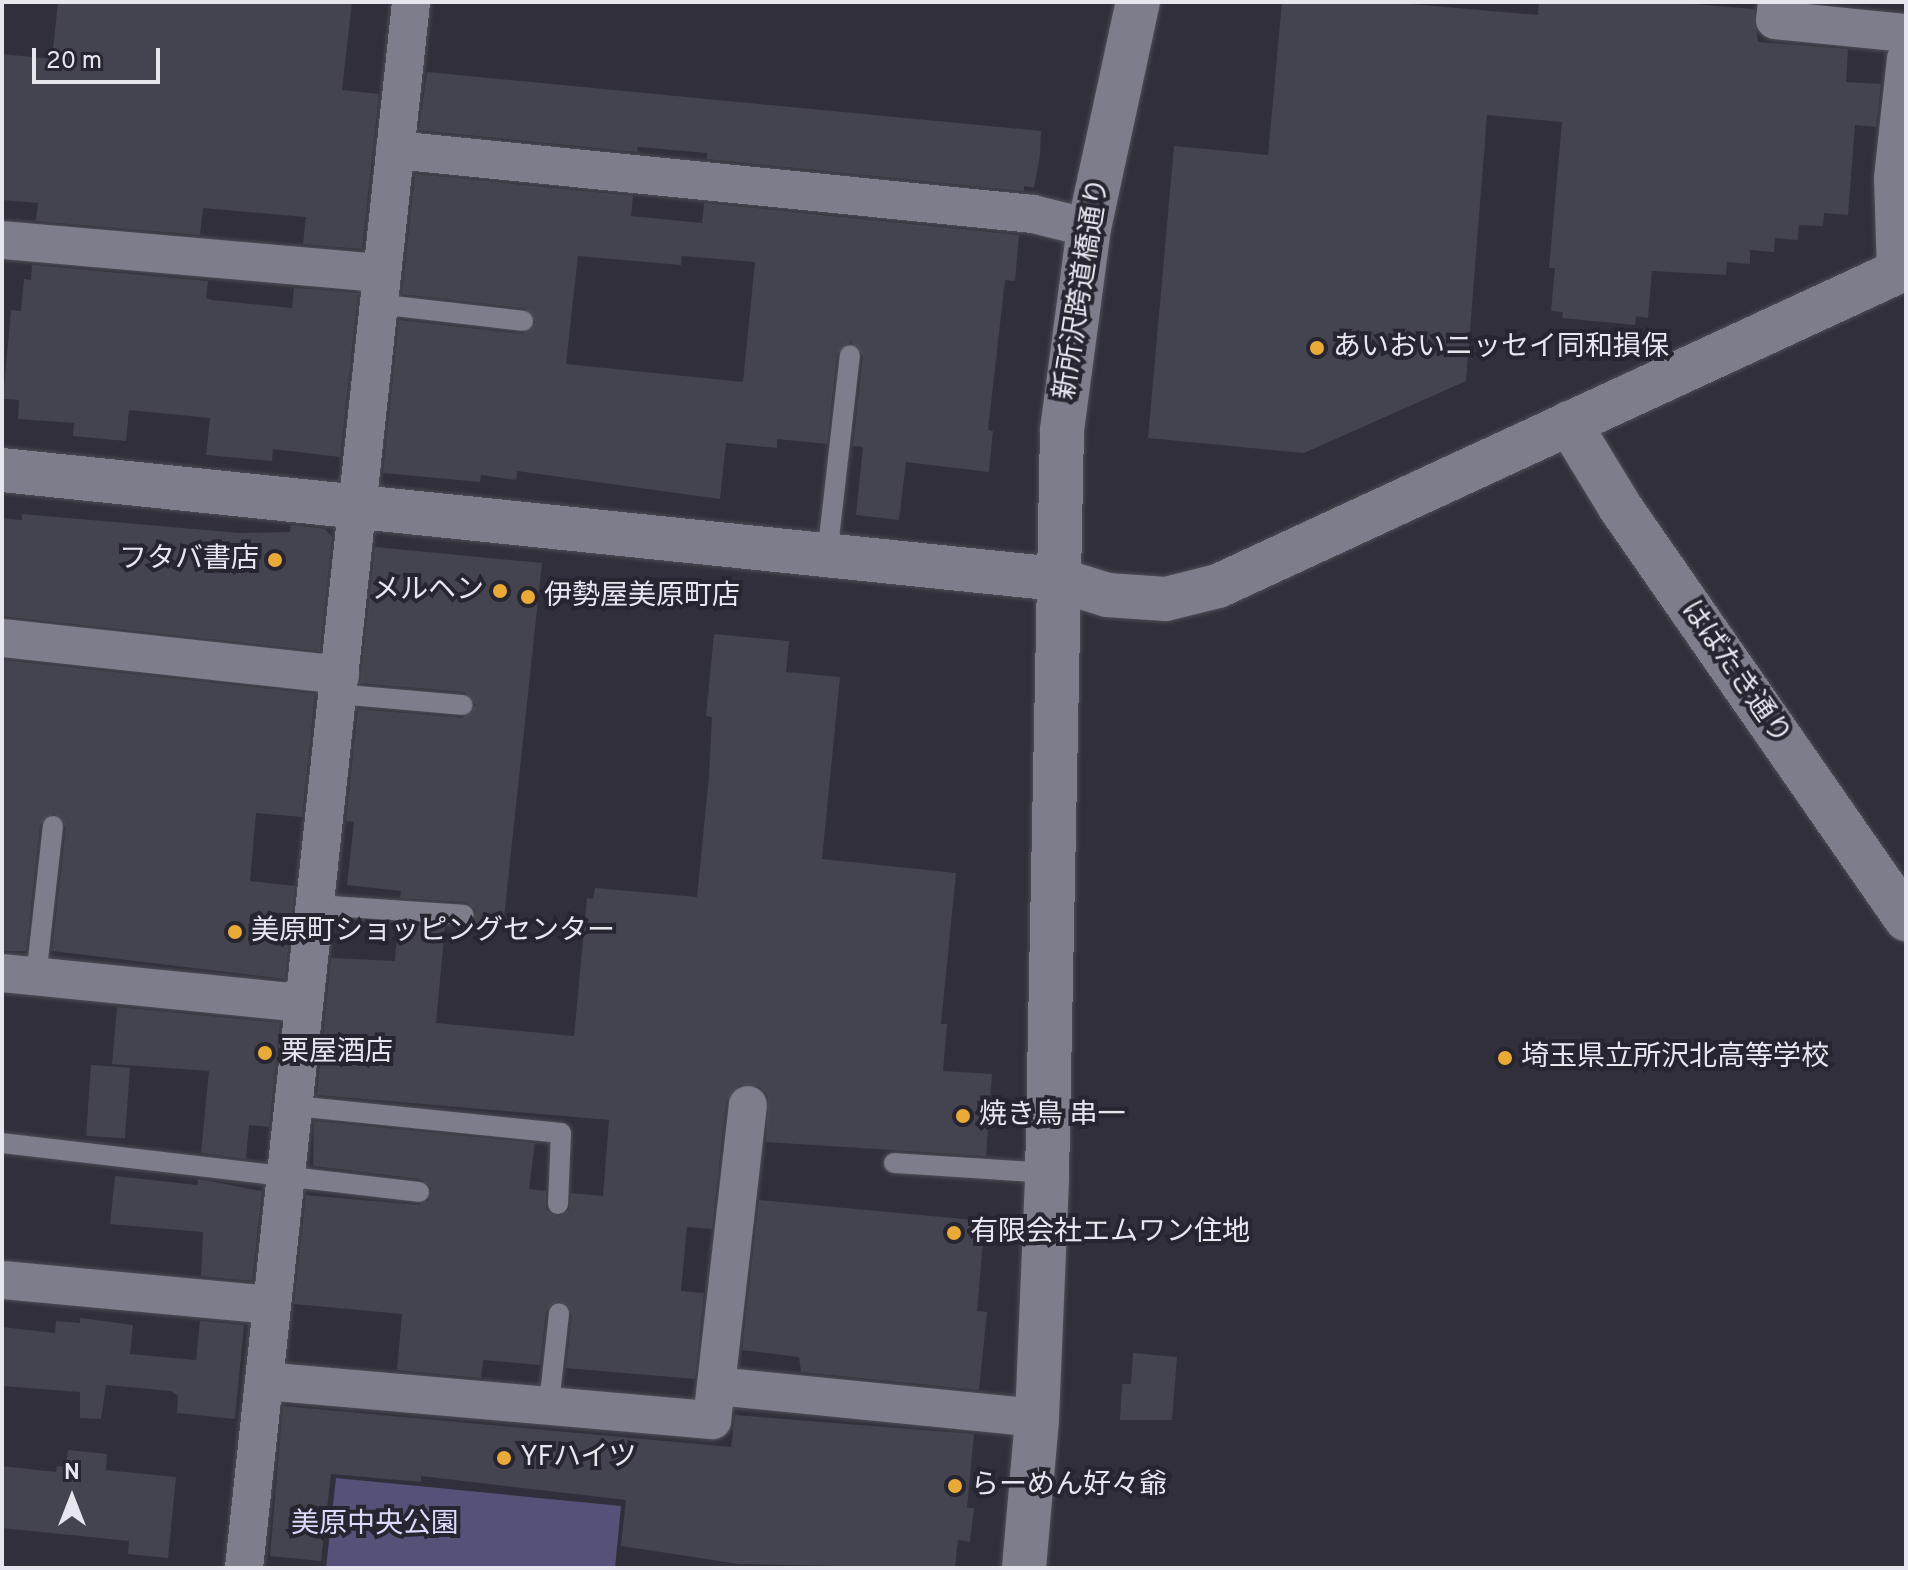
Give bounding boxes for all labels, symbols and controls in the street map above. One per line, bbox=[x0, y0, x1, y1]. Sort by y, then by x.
scale bar bbox=[36, 32, 164, 82]
text: 20 m bbox=[46, 47, 102, 77]
street label: 新所沢跨道橋通り bbox=[1049, 176, 1117, 402]
place label: あいおいニッセイ同和損保 bbox=[1333, 331, 1669, 365]
marker: あいおいニッセイ同和損保 bbox=[1308, 339, 1326, 357]
place label: フタバ書店 bbox=[119, 543, 259, 577]
marker: フタバ書店 bbox=[266, 551, 284, 569]
place label: メルヘン bbox=[372, 574, 484, 608]
place label: 伊勢屋美原町店 bbox=[544, 580, 740, 614]
marker: メルヘン bbox=[491, 582, 509, 600]
marker: 伊勢屋美原町店 bbox=[519, 588, 537, 606]
street label: はばたき通り bbox=[1673, 595, 1797, 751]
place label: 美原町ショッピングセンター bbox=[251, 915, 615, 949]
marker: 美原町ショッピングセンター bbox=[226, 923, 244, 941]
place label: 栗屋酒店 bbox=[281, 1036, 393, 1070]
place label: 埼玉県立所沢北高等学校 bbox=[1521, 1041, 1829, 1075]
marker: 栗屋酒店 bbox=[256, 1044, 274, 1062]
marker: 埼玉県立所沢北高等学校 bbox=[1496, 1049, 1514, 1067]
place label: 焼き鳥 串一 bbox=[979, 1099, 1126, 1133]
marker: 焼き鳥 串一 bbox=[954, 1107, 972, 1125]
place label: 有限会社エムワン住地 bbox=[970, 1216, 1250, 1250]
marker: 有限会社エムワン住地 bbox=[945, 1224, 963, 1242]
place label: YFハイツ bbox=[520, 1441, 637, 1475]
marker: YFハイツ bbox=[495, 1449, 513, 1467]
north arrow bbox=[32, 1458, 112, 1538]
text: N bbox=[64, 1460, 80, 1487]
place label: らーめん好々爺 bbox=[971, 1469, 1167, 1503]
marker: らーめん好々爺 bbox=[946, 1477, 964, 1495]
park label: 美原中央公園 bbox=[291, 1508, 459, 1542]

